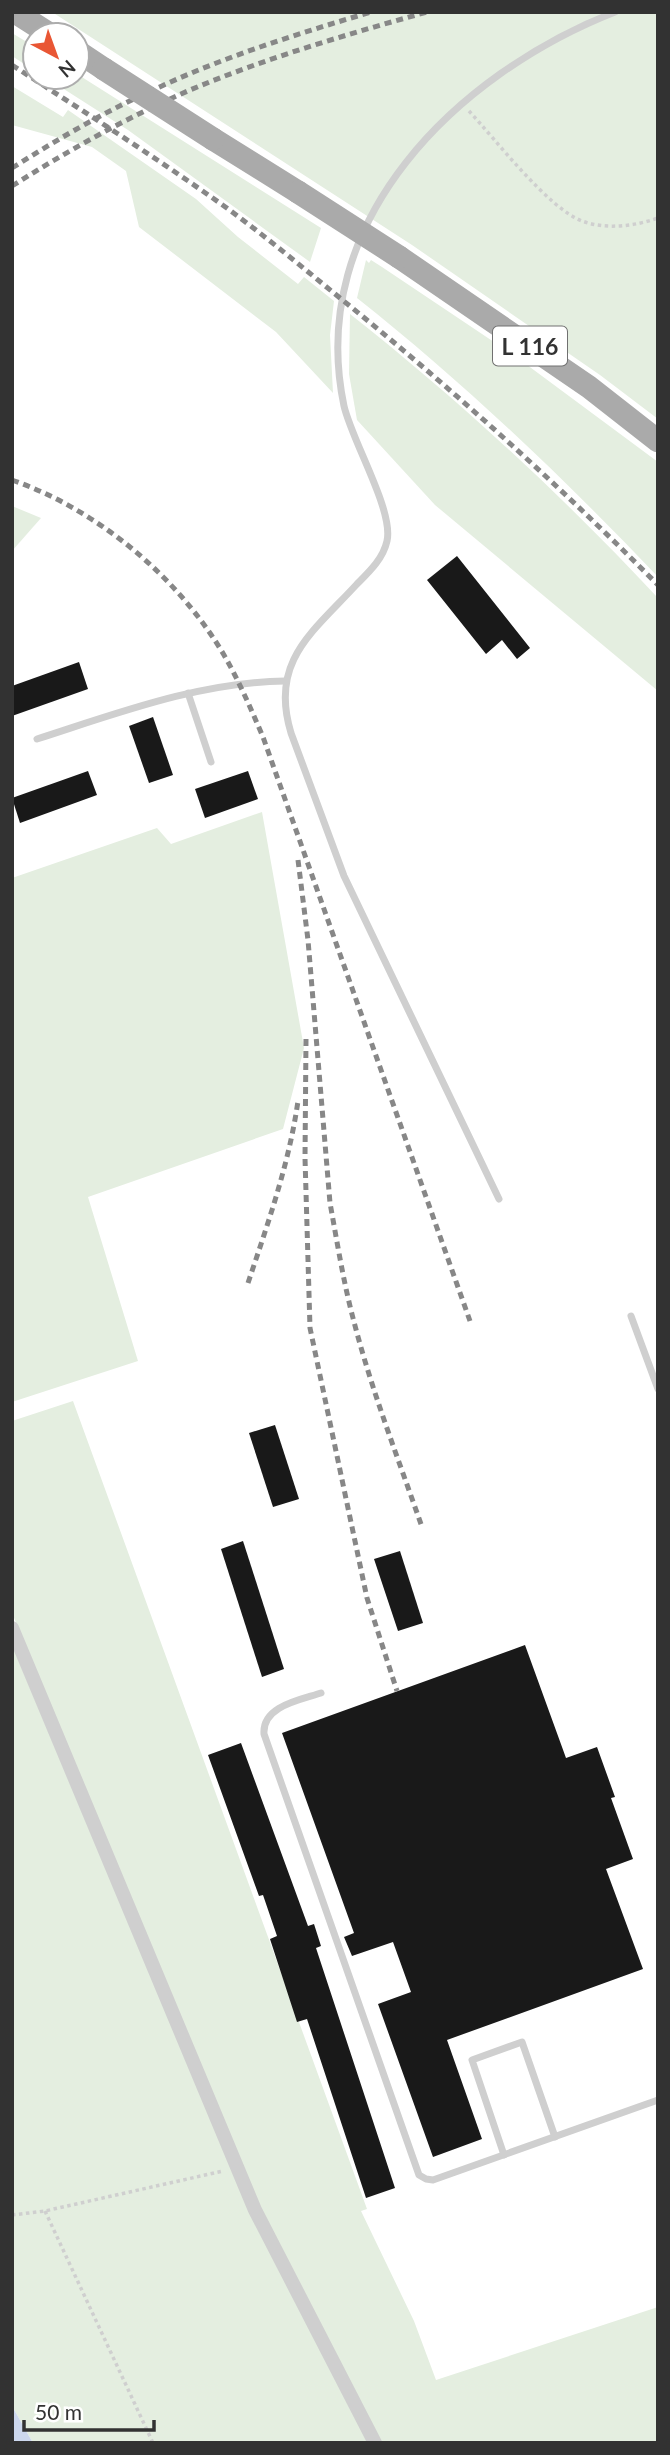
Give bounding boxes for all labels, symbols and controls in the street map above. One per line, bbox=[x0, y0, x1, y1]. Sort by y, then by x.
north arrow bbox=[21, 21, 91, 91]
text: N bbox=[54, 56, 81, 83]
road number: L 116 bbox=[493, 326, 567, 366]
scale bar bbox=[24, 2388, 154, 2432]
text: 50 m bbox=[35, 2399, 82, 2424]

